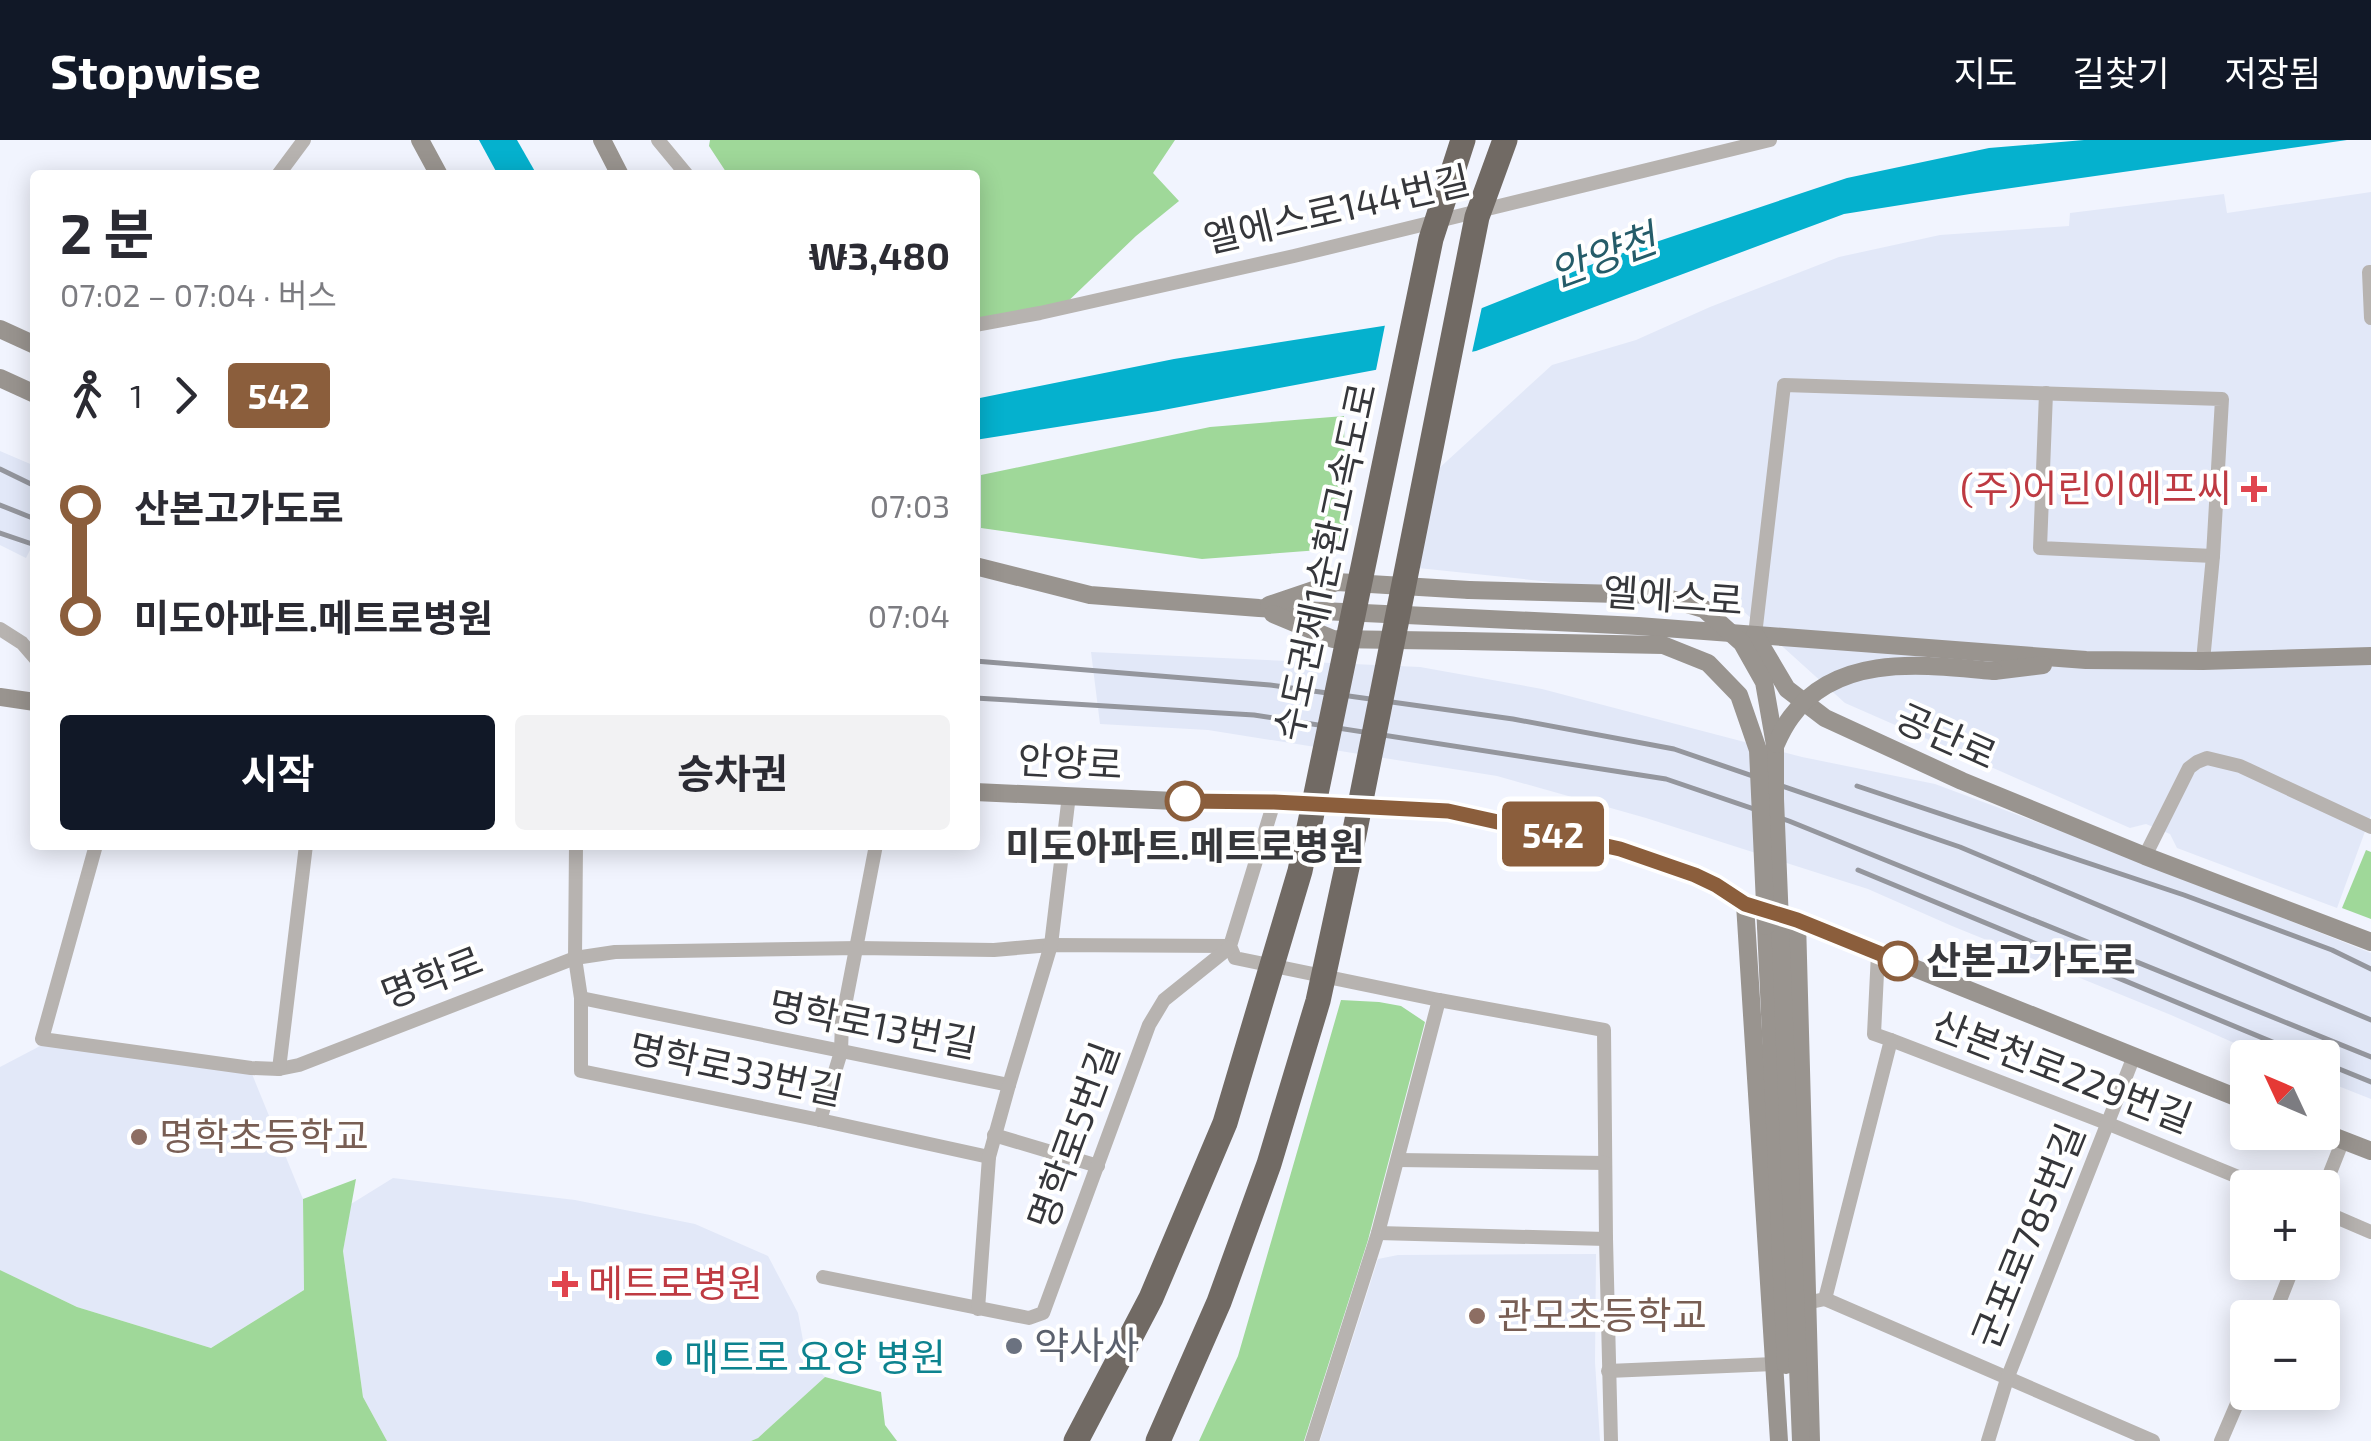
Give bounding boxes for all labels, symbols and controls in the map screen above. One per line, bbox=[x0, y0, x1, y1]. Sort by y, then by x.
text: Stopwise bbox=[50, 41, 261, 99]
text: 지도 bbox=[1953, 51, 2018, 93]
text: 길찾기 bbox=[2073, 51, 2169, 93]
text: 저장됨 bbox=[2224, 51, 2321, 93]
street label: 엘에스로144번길 bbox=[1199, 155, 1474, 261]
text: 2 분 bbox=[60, 199, 154, 265]
water label: 안양천 bbox=[1542, 211, 1666, 296]
text: ₩3,480 bbox=[808, 232, 950, 278]
text: 07:02 – 07:04 · 버스 bbox=[60, 275, 337, 313]
icon: walk bbox=[60, 368, 115, 423]
icon: forward bbox=[158, 368, 213, 423]
text: 542 bbox=[248, 374, 310, 416]
text: 1 bbox=[130, 376, 143, 414]
street label: 수도권제1순환고속도로 bbox=[1264, 378, 1384, 745]
place label: (주)어린이에프씨 bbox=[1960, 464, 2232, 510]
marker: (주)어린이에프씨 bbox=[2241, 476, 2267, 502]
text: 산본고가도로 bbox=[134, 484, 344, 530]
text: 07:03 bbox=[870, 486, 950, 524]
street label: 엘에스로 bbox=[1602, 567, 1744, 623]
text: 미도아파트.메트로병원 bbox=[134, 594, 493, 640]
text: 07:04 bbox=[868, 596, 950, 634]
street label: 공단로 bbox=[1890, 693, 2004, 778]
button: 시작 bbox=[60, 715, 495, 830]
button: 승차권 bbox=[515, 715, 950, 830]
street label: 안양로 bbox=[1017, 735, 1124, 787]
marker: 미도아파트.메트로병원 bbox=[1166, 782, 1204, 820]
line badge: 542 bbox=[1496, 802, 1610, 866]
text: 542 bbox=[1522, 813, 1584, 855]
place label: 미도아파트.메트로병원 bbox=[1006, 822, 1364, 868]
street label: 명학로 bbox=[374, 936, 488, 1016]
place label: 산본고가도로 bbox=[1926, 936, 2136, 982]
marker: 산본고가도로 bbox=[1879, 942, 1917, 980]
street label: 명학로13번길 bbox=[765, 980, 981, 1066]
street label: 산본천로229번길 bbox=[1926, 1000, 2199, 1141]
street label: 명학로33번길 bbox=[625, 1023, 847, 1113]
street label: 명학로5번길 bbox=[1017, 1036, 1127, 1235]
north arrow bbox=[2230, 1040, 2340, 1150]
map controls bbox=[2230, 1040, 2340, 1410]
place label: 명학초등학교 bbox=[159, 1112, 369, 1158]
street label: 군포로785번길 bbox=[1961, 1116, 2093, 1354]
marker: 명학초등학교 bbox=[128, 1126, 150, 1148]
button: + bbox=[2230, 1170, 2340, 1280]
place label: 메트로병원 bbox=[588, 1259, 763, 1305]
marker: 메트로병원 bbox=[552, 1271, 578, 1297]
place label: 관모초등학교 bbox=[1497, 1291, 1707, 1337]
button: − bbox=[2230, 1300, 2340, 1410]
marker: 관모초등학교 bbox=[1466, 1305, 1488, 1327]
place label: 약사사 bbox=[1034, 1321, 1139, 1367]
place label: 매트로 요양 병원 bbox=[684, 1333, 946, 1379]
marker: 약사사 bbox=[1003, 1335, 1025, 1357]
marker: 매트로 요양 병원 bbox=[653, 1347, 675, 1369]

